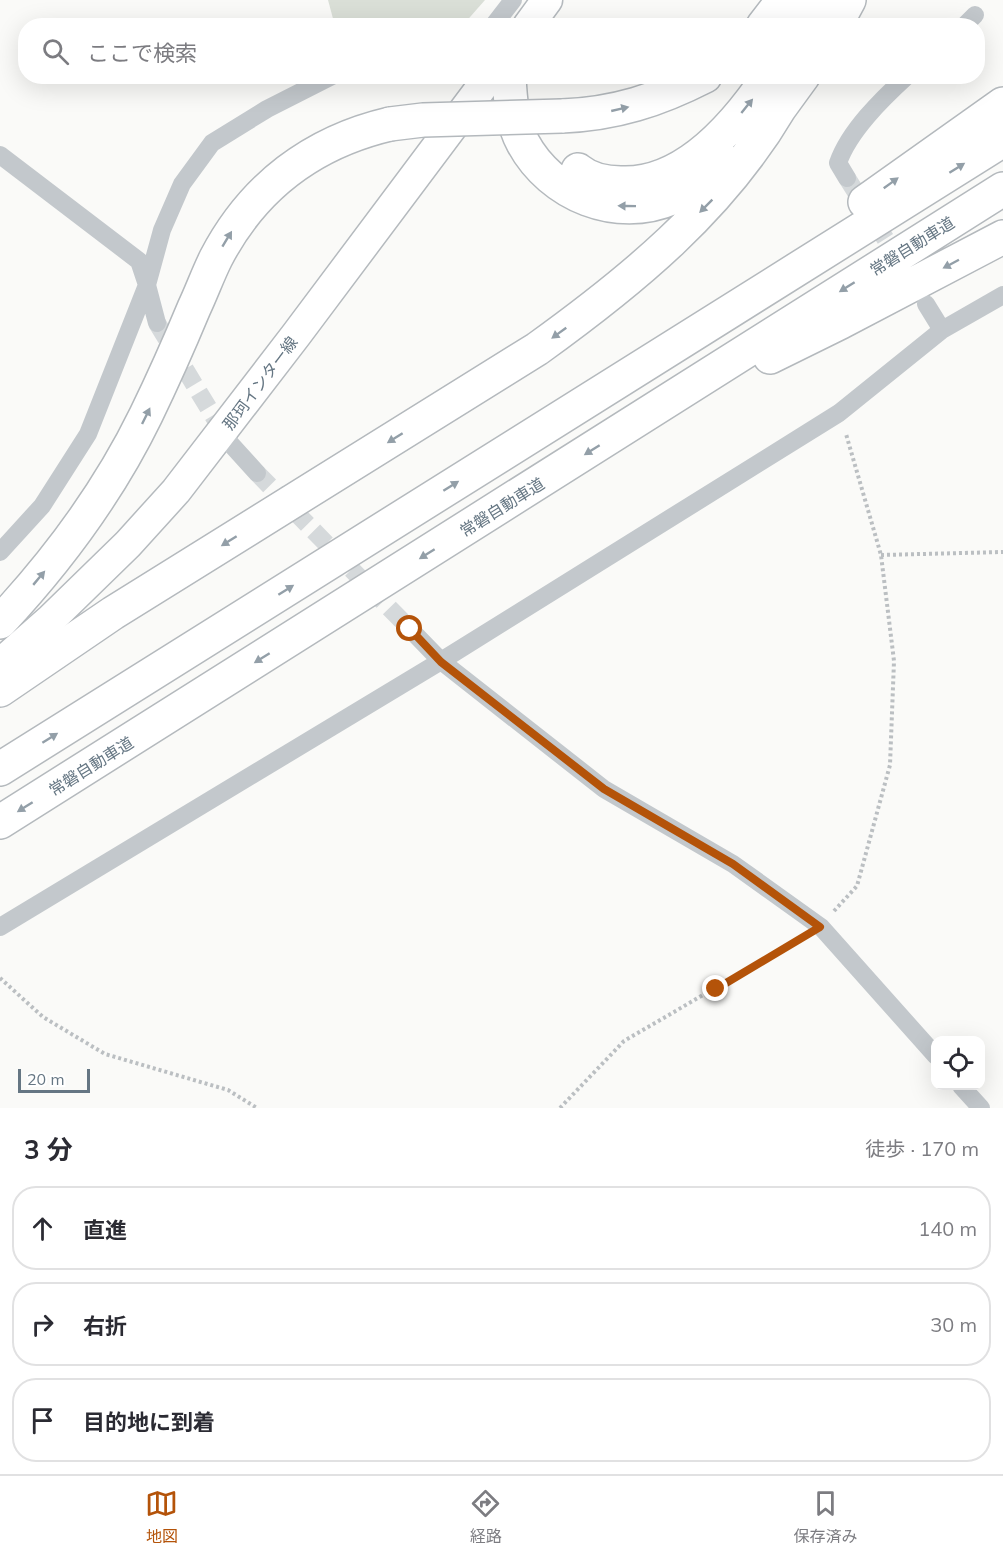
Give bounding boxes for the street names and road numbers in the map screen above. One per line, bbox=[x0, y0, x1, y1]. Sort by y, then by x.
street label: 常磐自動車道 bbox=[866, 212, 958, 280]
street label: 那珂インター線 bbox=[218, 332, 302, 434]
street label: 常磐自動車道 bbox=[456, 473, 548, 541]
street label: 常磐自動車道 bbox=[45, 732, 137, 800]

